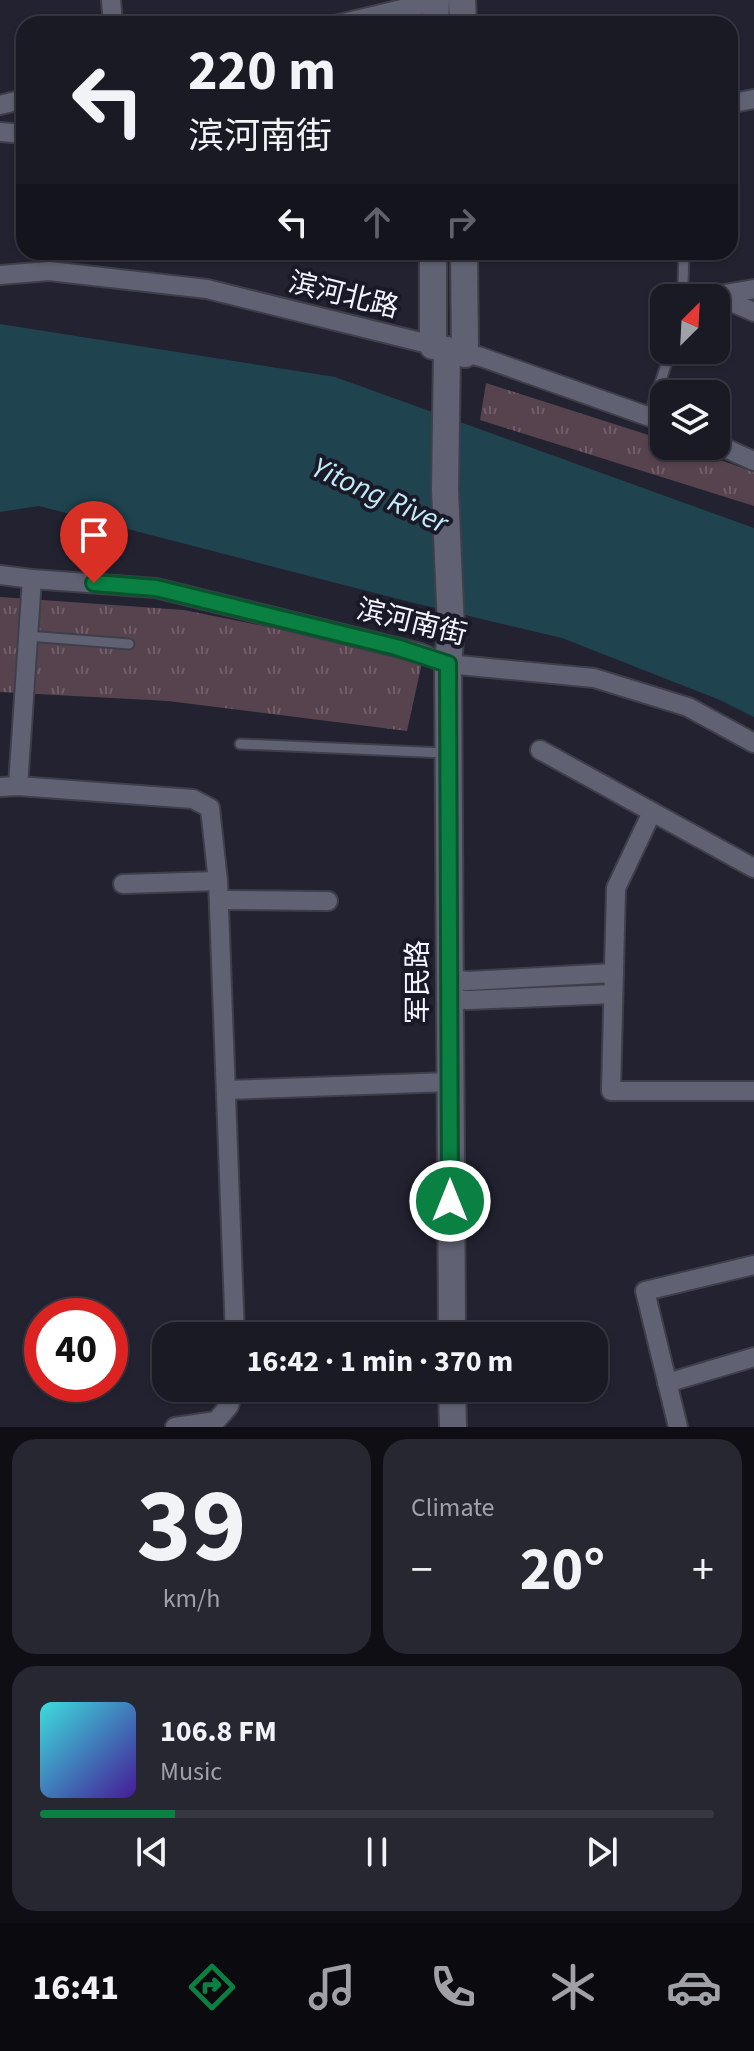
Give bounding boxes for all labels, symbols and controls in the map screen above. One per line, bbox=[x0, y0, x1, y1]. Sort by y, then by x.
text: 220 m bbox=[188, 32, 336, 111]
icon: left bbox=[56, 48, 160, 152]
text: 滨河南街 bbox=[188, 111, 332, 162]
icon: left bbox=[271, 200, 315, 244]
icon: ahead bbox=[355, 200, 399, 244]
icon: right bbox=[439, 200, 483, 244]
street label: 滨河北路 bbox=[285, 262, 403, 328]
north arrow bbox=[650, 284, 730, 364]
map controls bbox=[650, 284, 730, 460]
button: layers bbox=[650, 380, 730, 460]
water label: Yitong River bbox=[305, 446, 456, 545]
pin bbox=[60, 501, 128, 583]
icon: arrive bbox=[72, 513, 116, 557]
street label: 滨河南街 bbox=[353, 589, 471, 655]
street label: 军民路 bbox=[398, 940, 438, 1024]
position arrow bbox=[408, 1159, 492, 1243]
speed limit sign: 40 bbox=[24, 1298, 128, 1402]
text: 16:42 · 1 min · 370 m bbox=[247, 1340, 513, 1383]
text: 39 bbox=[137, 1454, 246, 1602]
text: Climate bbox=[411, 1489, 495, 1526]
text: 20° bbox=[520, 1528, 605, 1613]
text: − bbox=[411, 1539, 433, 1602]
text: + bbox=[692, 1539, 714, 1602]
text: km/h bbox=[163, 1580, 220, 1617]
text: 106.8 FM bbox=[160, 1710, 277, 1753]
text: Music bbox=[160, 1753, 222, 1790]
icon: previous bbox=[130, 1830, 174, 1874]
icon: pause bbox=[355, 1830, 399, 1874]
icon: next bbox=[580, 1830, 624, 1874]
icon: directions bbox=[184, 1959, 240, 2015]
icon: music bbox=[304, 1959, 360, 2015]
icon: phone bbox=[425, 1959, 481, 2015]
icon: climate bbox=[545, 1959, 601, 2015]
icon: car bbox=[666, 1959, 722, 2015]
text: 16:41 bbox=[32, 1962, 119, 2013]

